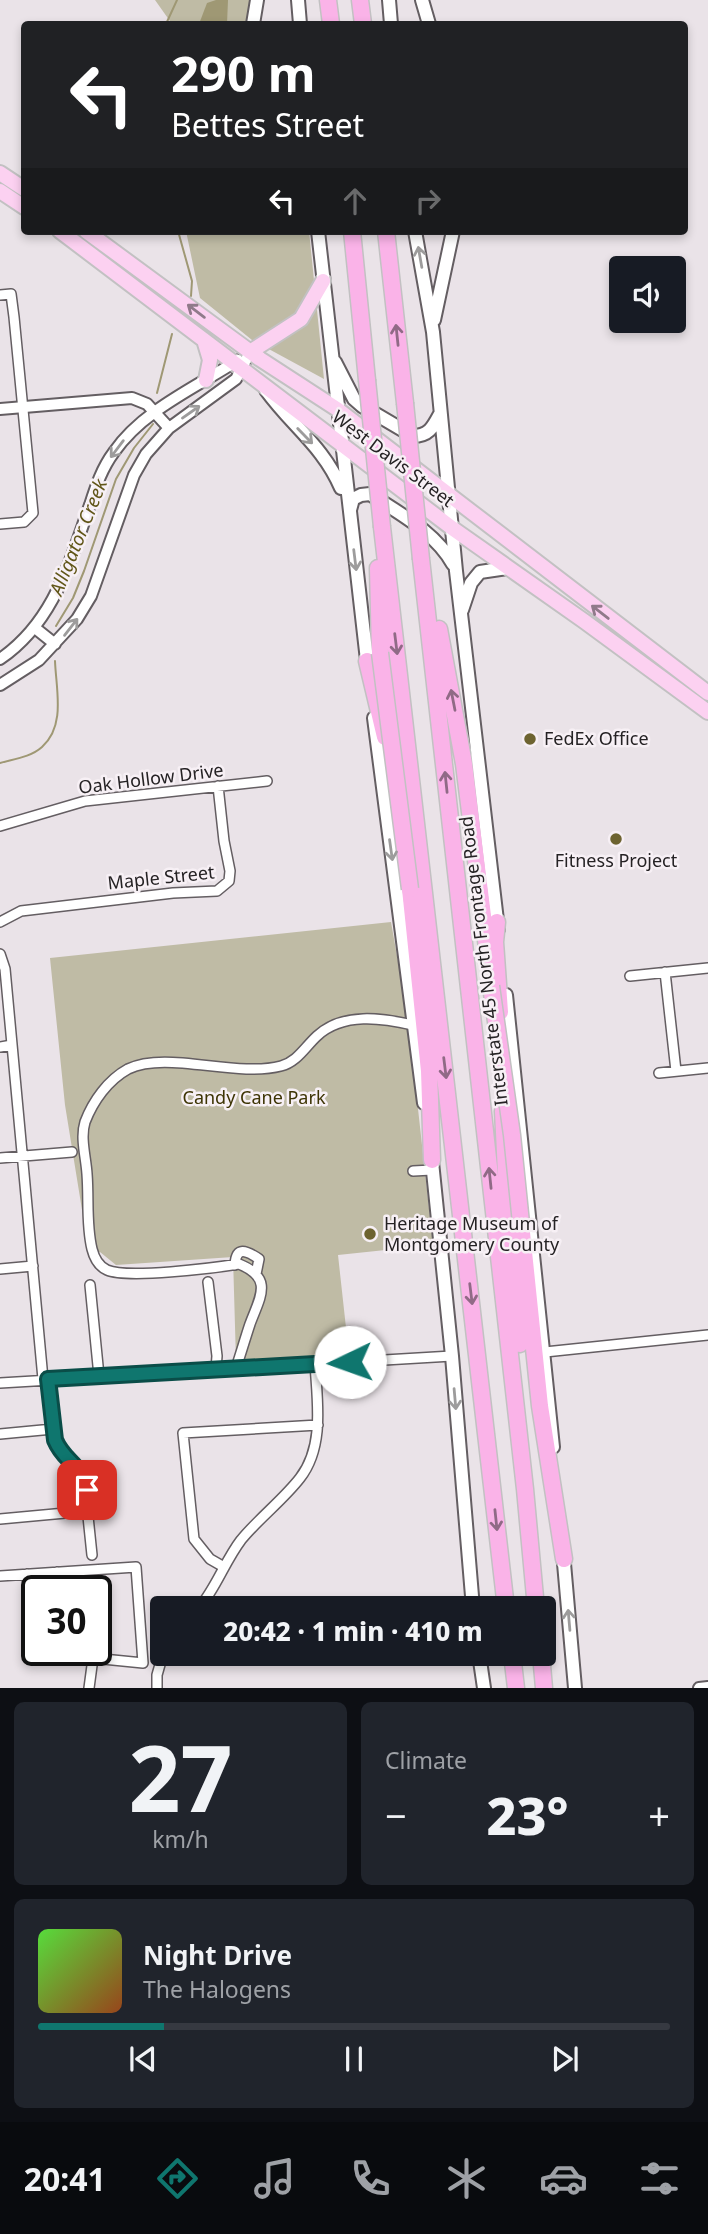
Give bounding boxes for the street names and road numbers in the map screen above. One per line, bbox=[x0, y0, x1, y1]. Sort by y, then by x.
street label: West Davis Street bbox=[328, 404, 460, 512]
street label: Oak Hollow Drive bbox=[77, 757, 225, 799]
street label: Interstate 45 North Frontage Road bbox=[453, 815, 513, 1107]
street label: Maple Street bbox=[106, 859, 216, 895]

